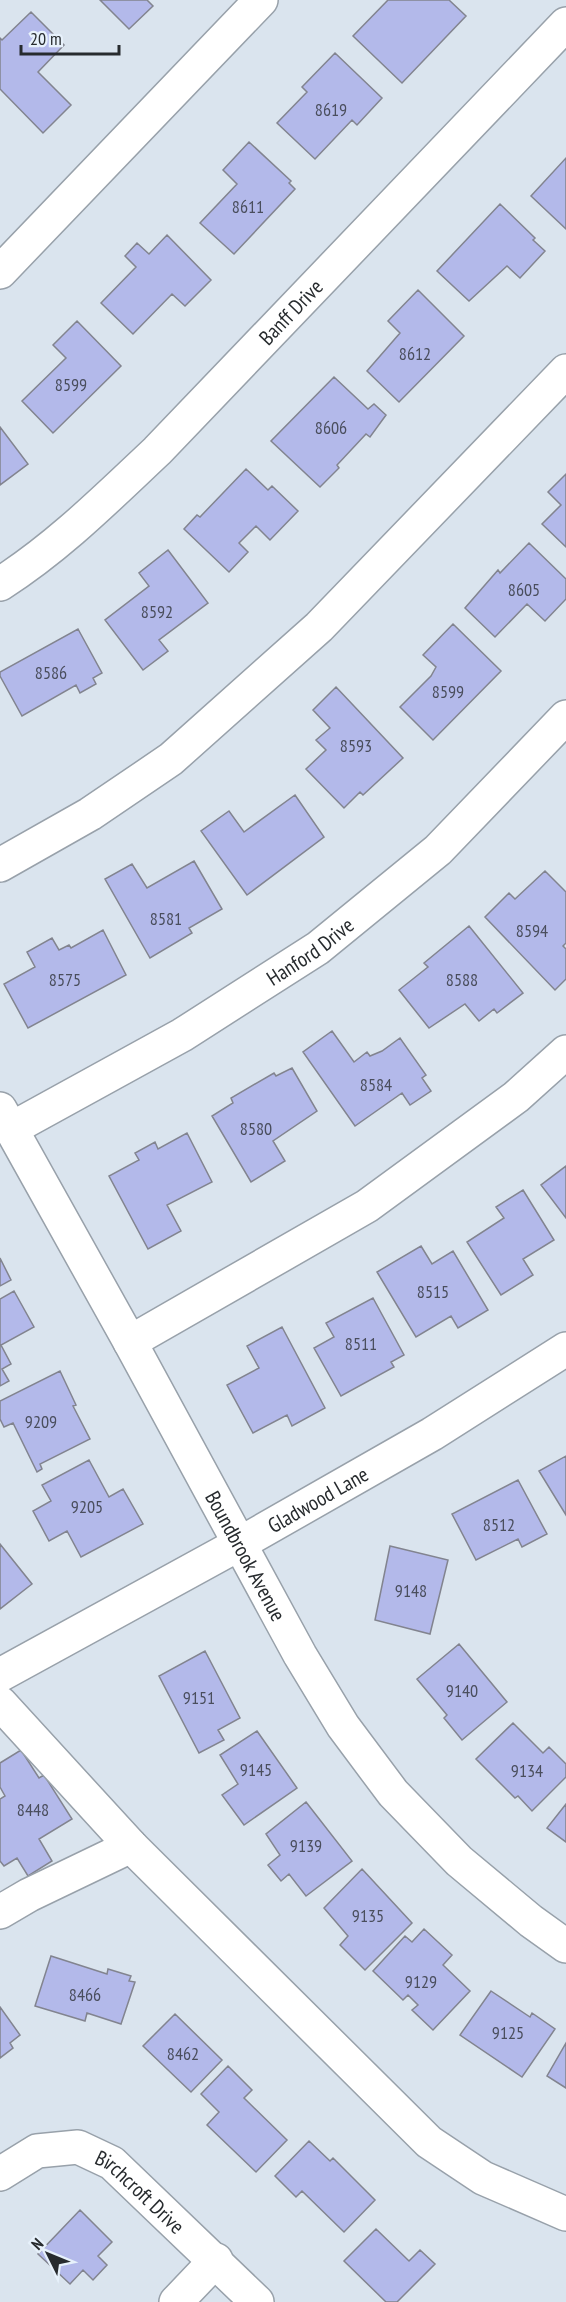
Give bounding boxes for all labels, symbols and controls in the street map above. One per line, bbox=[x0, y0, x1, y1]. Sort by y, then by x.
scale bar bbox=[21, 18, 118, 56]
text: 20 m bbox=[30, 27, 62, 50]
house number: 8619 bbox=[315, 98, 347, 121]
house number: 8611 bbox=[232, 195, 264, 218]
street label: Banff Drive bbox=[253, 273, 328, 350]
house number: 8612 bbox=[399, 342, 431, 365]
house number: 8599 bbox=[55, 373, 87, 396]
house number: 8606 bbox=[315, 416, 347, 439]
house number: 8605 bbox=[508, 578, 540, 601]
house number: 8592 bbox=[141, 600, 173, 623]
house number: 8586 bbox=[35, 661, 67, 684]
house number: 8599 bbox=[432, 680, 464, 703]
house number: 8593 bbox=[340, 734, 372, 757]
house number: 8581 bbox=[150, 907, 182, 930]
street label: Hanford Drive bbox=[261, 911, 359, 991]
house number: 8594 bbox=[516, 919, 548, 942]
house number: 8575 bbox=[49, 968, 81, 991]
house number: 8588 bbox=[446, 968, 478, 991]
house number: 8584 bbox=[360, 1073, 392, 1096]
house number: 8580 bbox=[240, 1117, 272, 1140]
house number: 8515 bbox=[417, 1280, 449, 1303]
house number: 8511 bbox=[345, 1332, 377, 1355]
house number: 9209 bbox=[25, 1410, 57, 1433]
street label: Gladwood Lane bbox=[263, 1460, 373, 1539]
street label: Boundbrook Avenue bbox=[200, 1486, 292, 1626]
house number: 9205 bbox=[71, 1495, 103, 1518]
house number: 8512 bbox=[483, 1513, 515, 1536]
house number: 9148 bbox=[395, 1579, 427, 1602]
house number: 9140 bbox=[446, 1679, 478, 1702]
house number: 9151 bbox=[183, 1686, 215, 1709]
house number: 9145 bbox=[240, 1758, 272, 1781]
house number: 9134 bbox=[511, 1759, 543, 1782]
house number: 8448 bbox=[17, 1798, 49, 1821]
house number: 9139 bbox=[290, 1834, 322, 1857]
house number: 9135 bbox=[352, 1904, 384, 1927]
house number: 9129 bbox=[405, 1970, 437, 1993]
house number: 8466 bbox=[69, 1983, 101, 2006]
house number: 9125 bbox=[492, 2021, 524, 2044]
house number: 8462 bbox=[167, 2042, 199, 2065]
street label: Birchcroft Drive bbox=[91, 2144, 191, 2239]
north arrow bbox=[18, 2224, 78, 2284]
text: N bbox=[27, 2234, 47, 2254]

